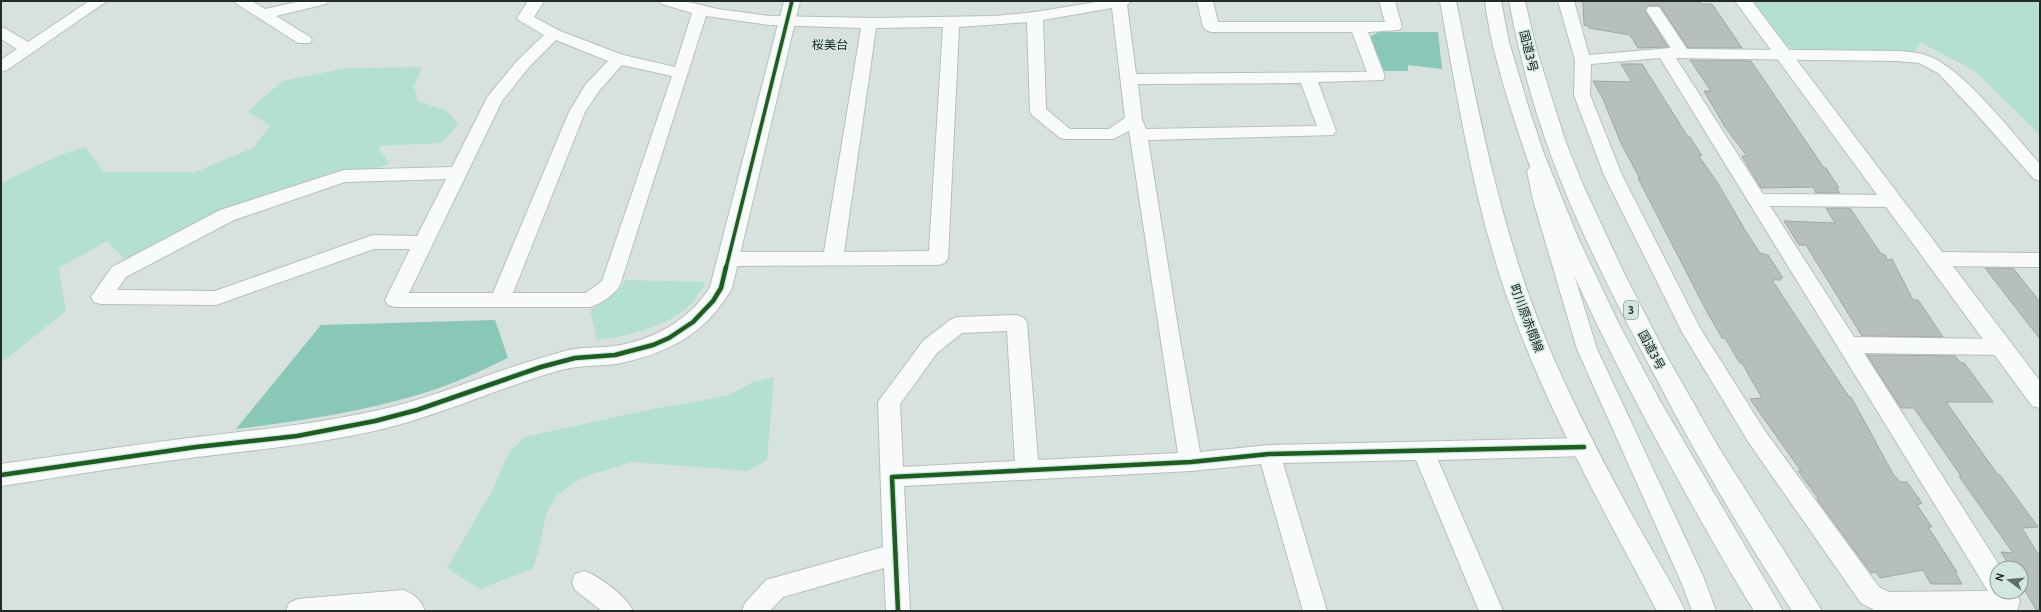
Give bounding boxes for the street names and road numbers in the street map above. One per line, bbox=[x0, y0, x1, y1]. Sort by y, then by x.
street label: 国道3号 bbox=[1517, 29, 1541, 73]
street label: 町川原赤間線 bbox=[1507, 282, 1547, 354]
road number: 3 bbox=[1624, 301, 1638, 319]
street label: 国道3号 bbox=[1635, 328, 1669, 372]

